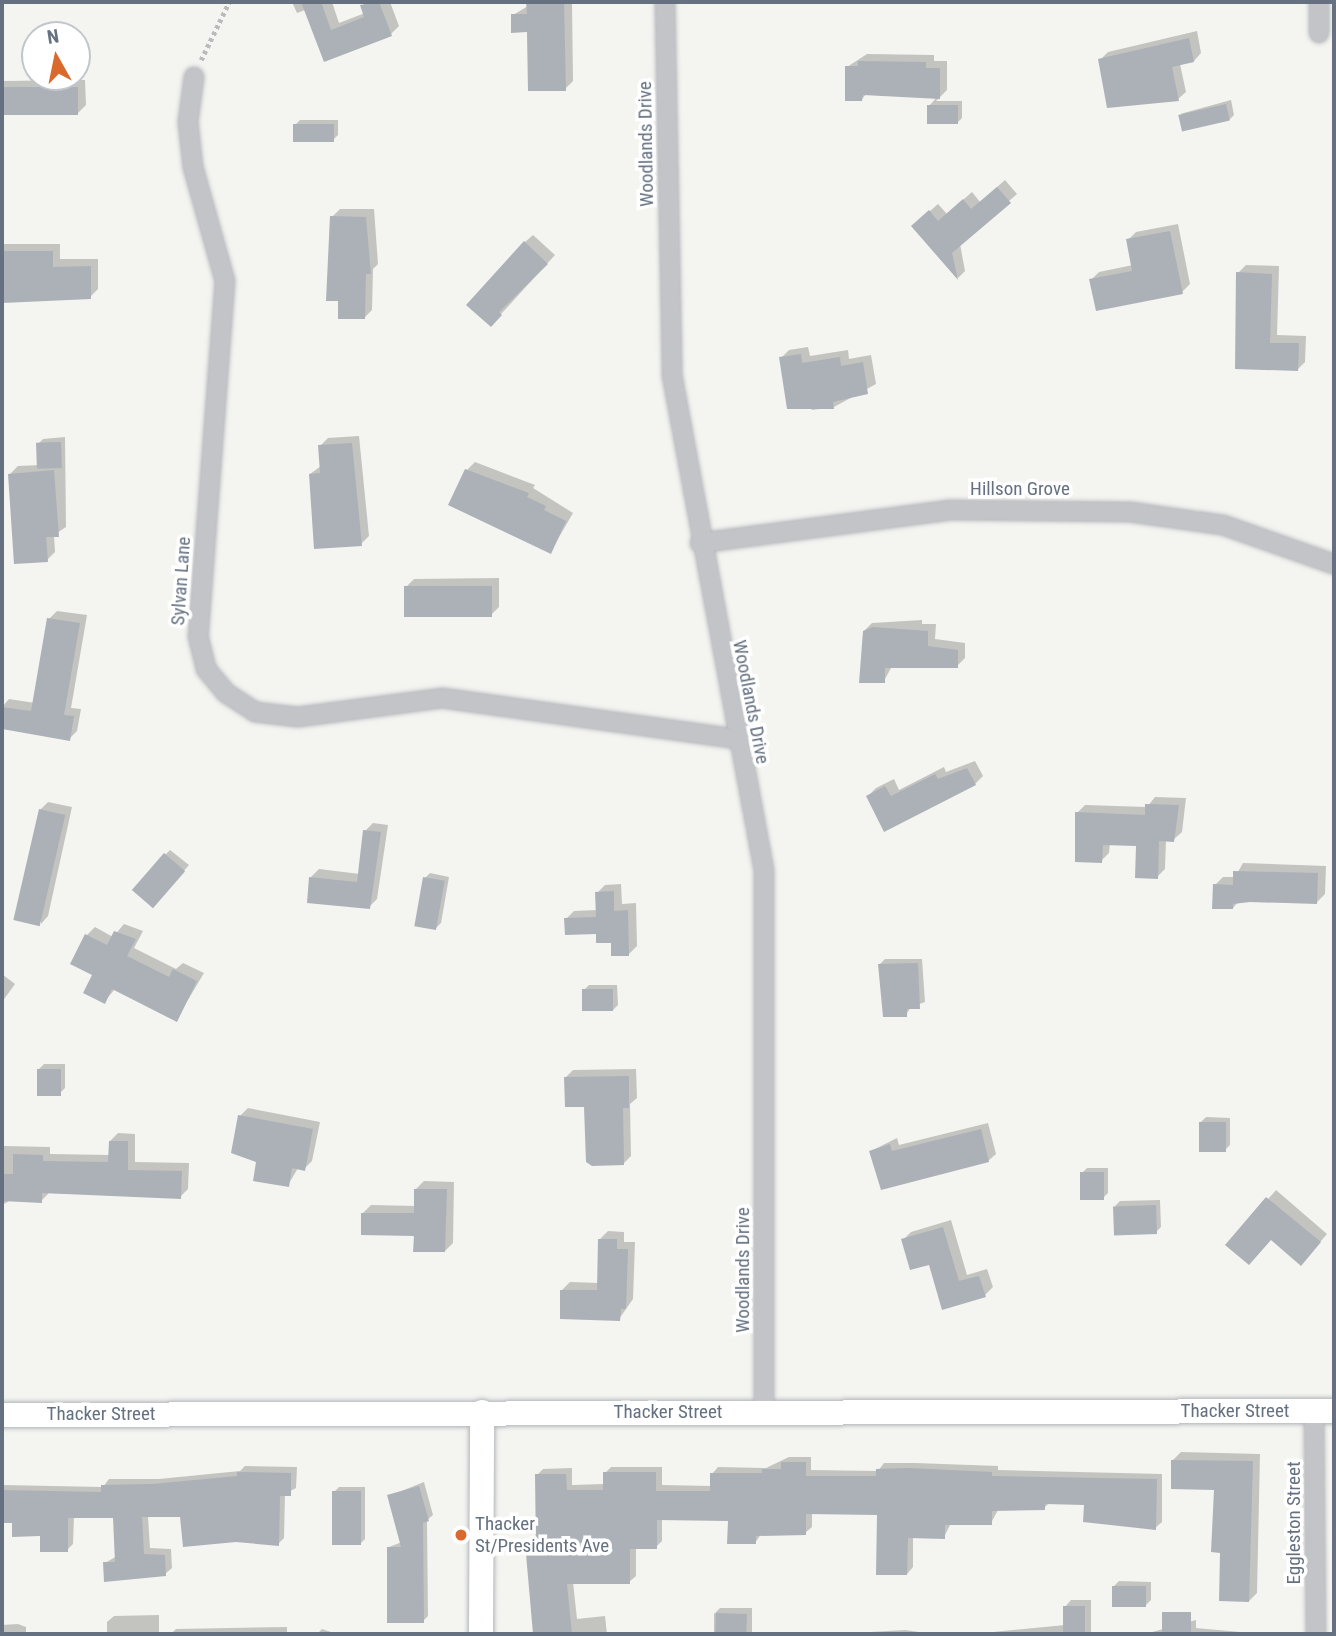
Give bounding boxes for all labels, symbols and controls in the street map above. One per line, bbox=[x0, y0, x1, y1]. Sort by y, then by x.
north arrow bbox=[21, 21, 91, 91]
text: N bbox=[45, 24, 60, 49]
street label: Woodlands Drive bbox=[634, 81, 658, 207]
street label: Hillson Grove bbox=[970, 478, 1070, 500]
street label: Sylvan Lane bbox=[167, 536, 195, 626]
street label: Woodlands Drive bbox=[728, 638, 774, 766]
street label: Woodlands Drive bbox=[732, 1207, 754, 1333]
street label: Thacker Street bbox=[1181, 1400, 1289, 1422]
street label: Thacker Street bbox=[614, 1401, 722, 1423]
street label: Thacker Street bbox=[47, 1403, 155, 1425]
street label: Eggleston Street bbox=[1283, 1462, 1305, 1584]
place label: Thacker St/Presidents Ave bbox=[475, 1513, 609, 1557]
marker: Thacker St/Presidents Ave bbox=[453, 1527, 469, 1543]

